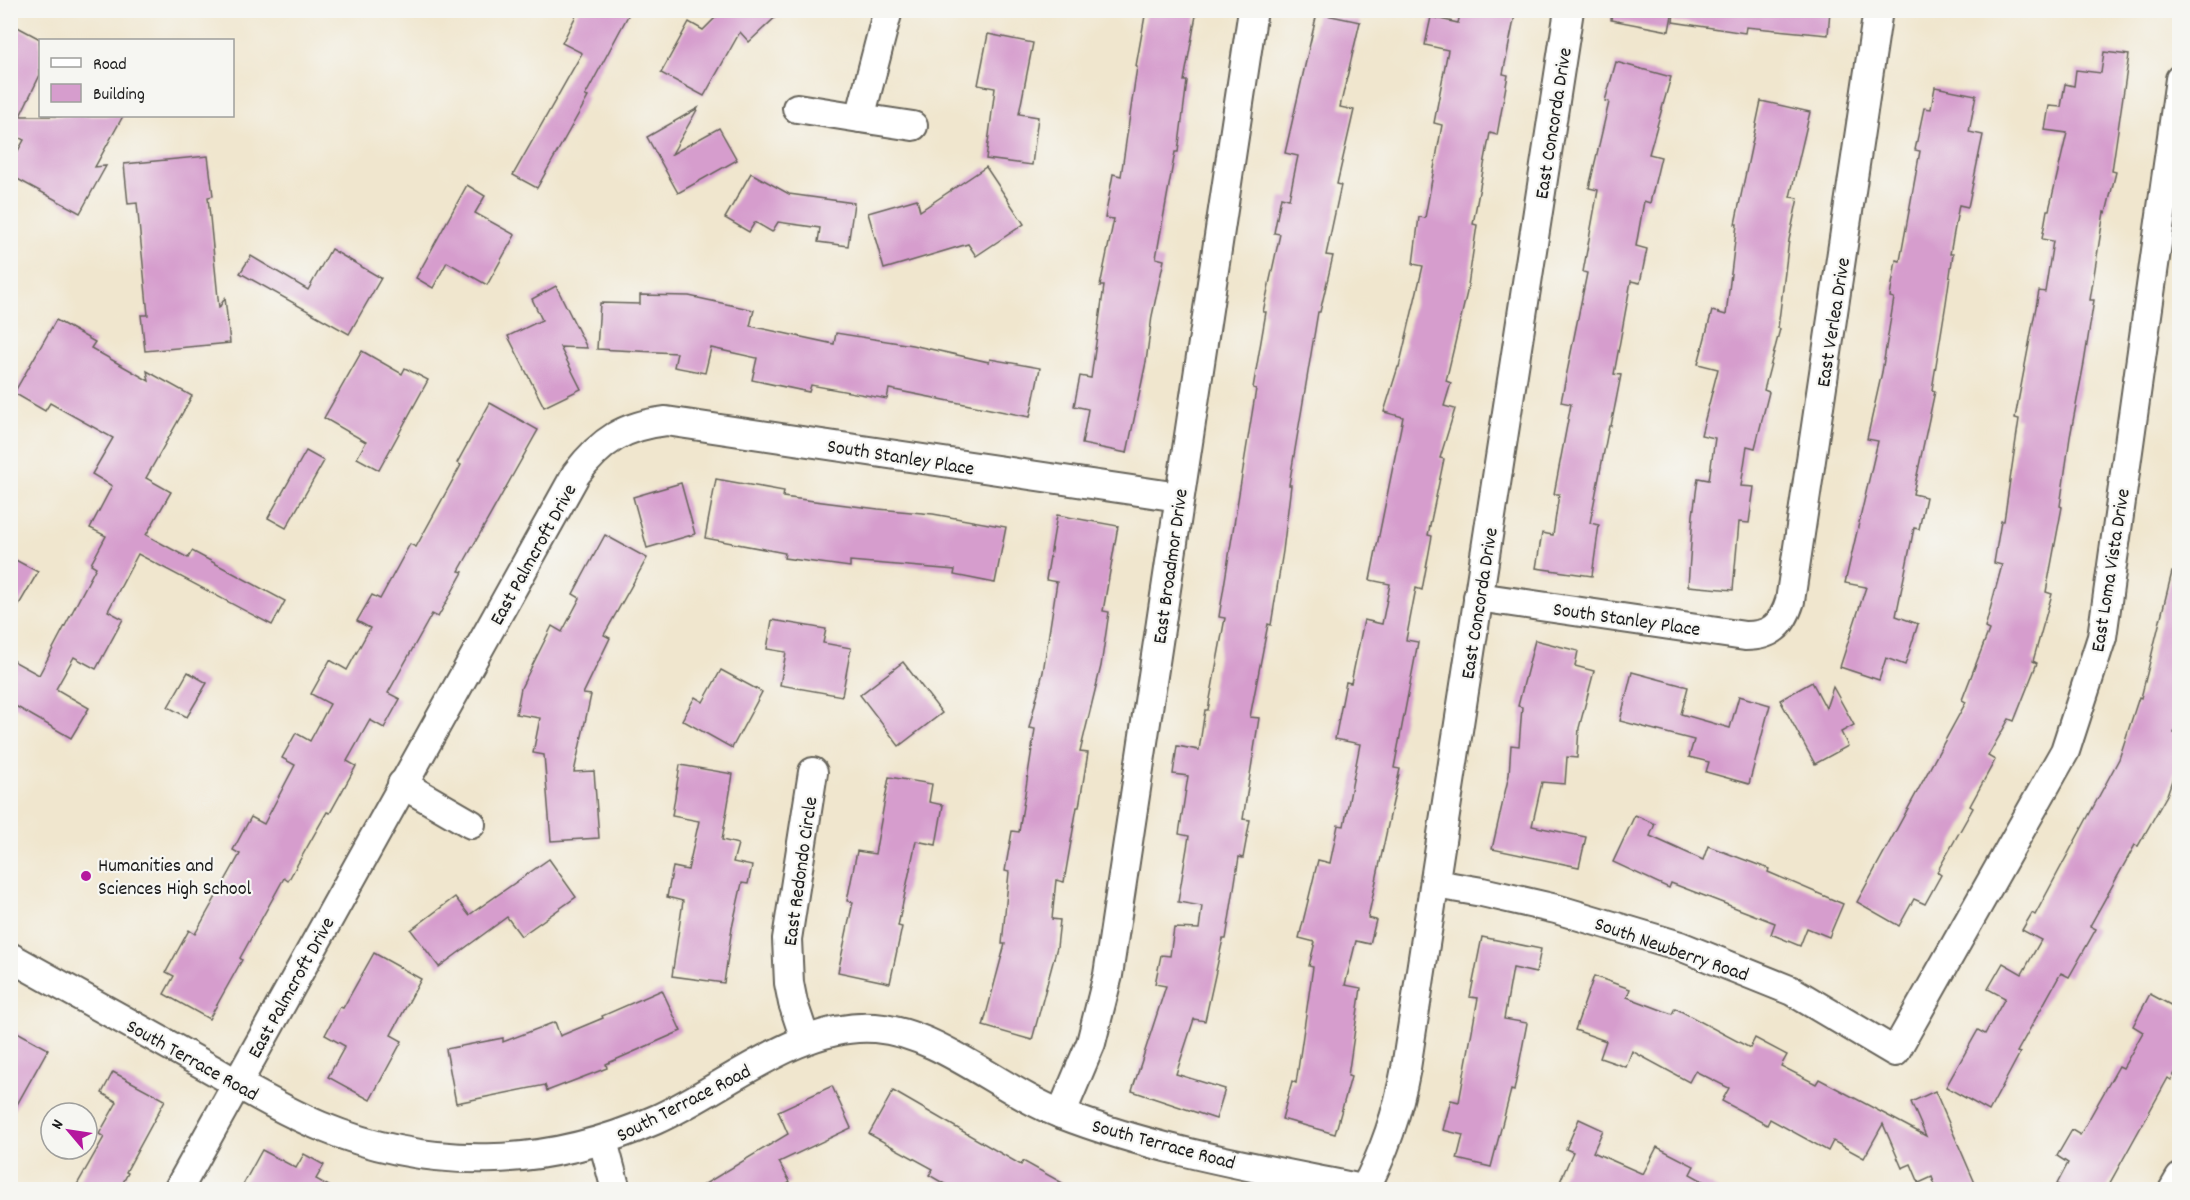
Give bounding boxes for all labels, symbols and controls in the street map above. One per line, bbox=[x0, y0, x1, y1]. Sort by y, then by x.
legend bbox=[39, 39, 234, 117]
street label: East Concorda Drive bbox=[1529, 45, 1581, 201]
text: Road bbox=[93, 53, 127, 78]
text: Building bbox=[93, 83, 145, 108]
street label: East Verlea Drive bbox=[1811, 256, 1859, 389]
street label: South Stanley Place bbox=[825, 434, 976, 484]
street label: East Palmcroft Drive bbox=[484, 480, 585, 631]
street label: East Broadmor Drive bbox=[1147, 487, 1197, 646]
street label: East Loma Vista Drive bbox=[2085, 487, 2139, 654]
street label: East Concorda Drive bbox=[1455, 525, 1507, 681]
street label: South Stanley Place bbox=[1551, 597, 1702, 645]
street label: East Redondo Circle bbox=[778, 795, 826, 948]
place label: Humanities and Sciences High School bbox=[98, 853, 252, 904]
marker: Humanities and Sciences High School bbox=[79, 869, 93, 883]
street label: South Newberry Road bbox=[1590, 911, 1752, 990]
street label: East Palmcroft Drive bbox=[242, 913, 343, 1064]
street label: South Terrace Road bbox=[120, 1014, 263, 1110]
street label: South Terrace Road bbox=[612, 1059, 756, 1151]
north arrow bbox=[39, 1101, 99, 1161]
street label: South Terrace Road bbox=[1088, 1113, 1238, 1178]
text: N bbox=[46, 1116, 70, 1134]

